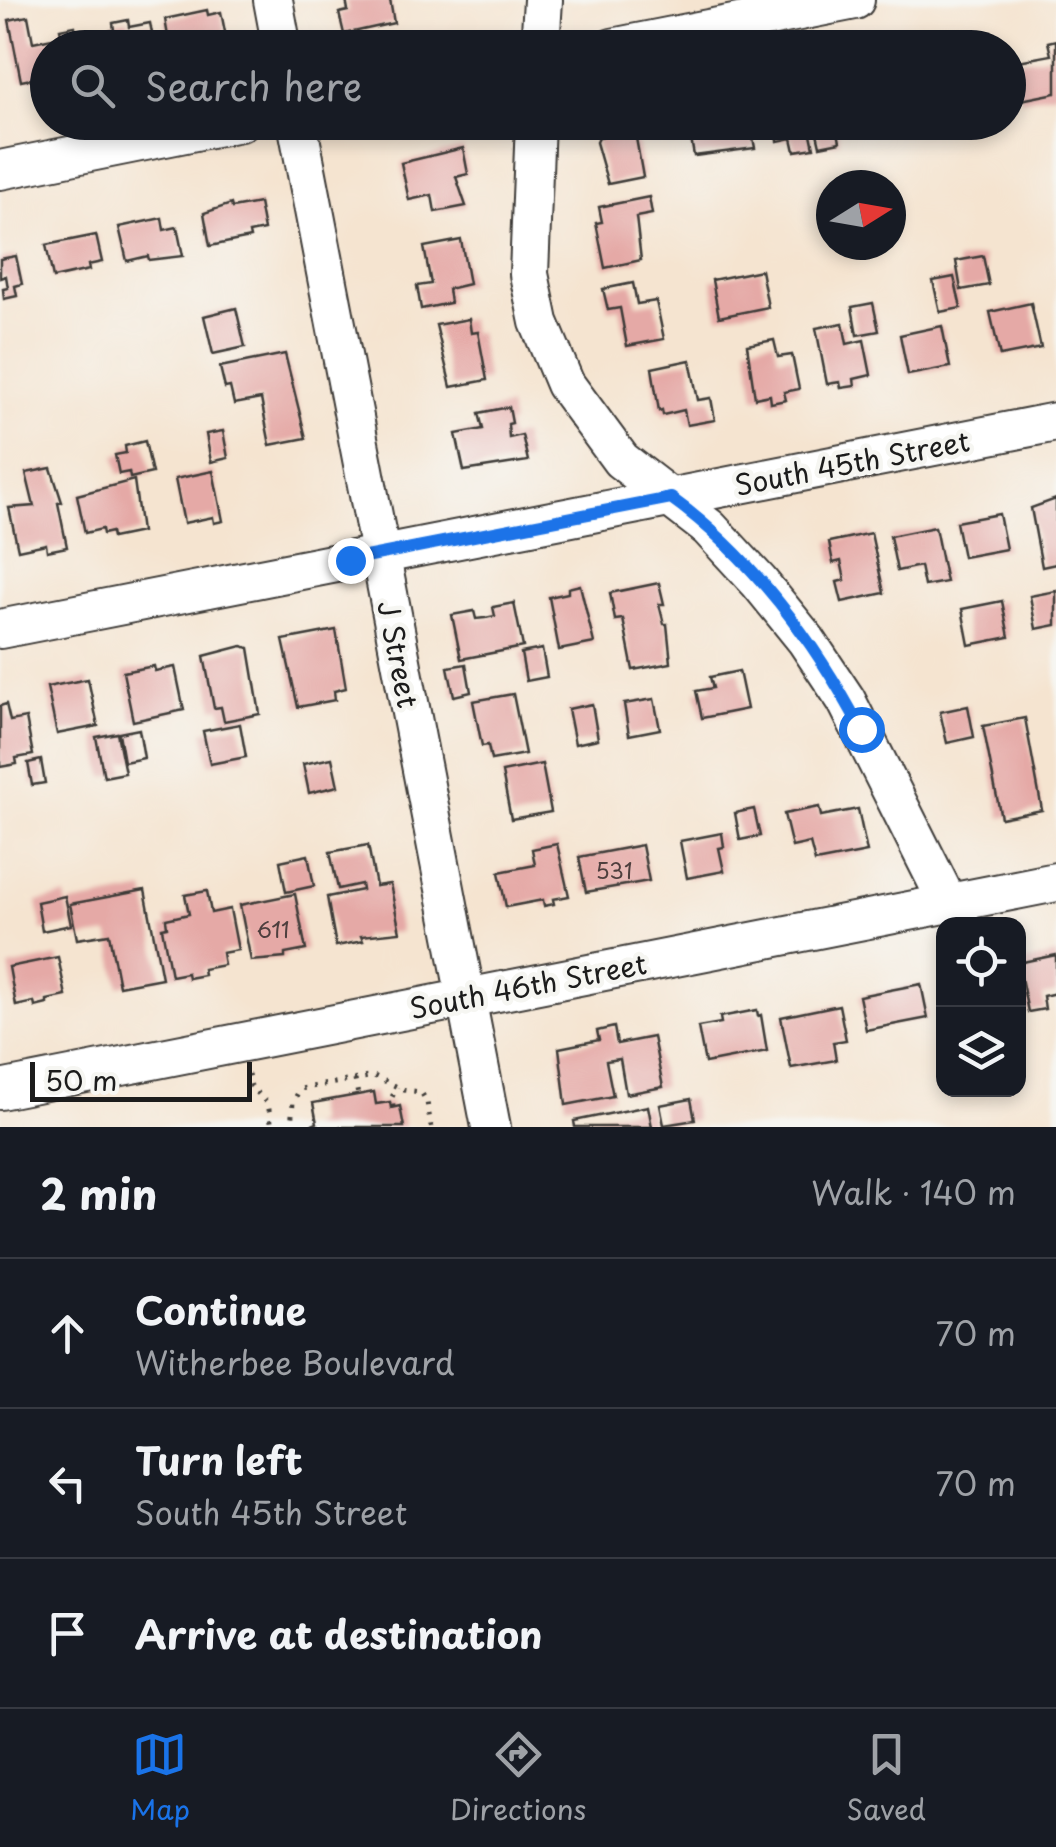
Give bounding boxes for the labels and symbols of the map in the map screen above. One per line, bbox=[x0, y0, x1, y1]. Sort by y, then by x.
north arrow bbox=[816, 170, 906, 260]
street label: South 45th Street bbox=[731, 418, 973, 506]
route end bbox=[328, 538, 374, 584]
street label: J Street bbox=[368, 597, 430, 711]
route start bbox=[839, 707, 885, 753]
house number: 531 bbox=[596, 853, 632, 886]
house number: 611 bbox=[256, 912, 290, 945]
street label: South 46th Street bbox=[406, 941, 650, 1029]
scale bar bbox=[30, 1057, 252, 1102]

